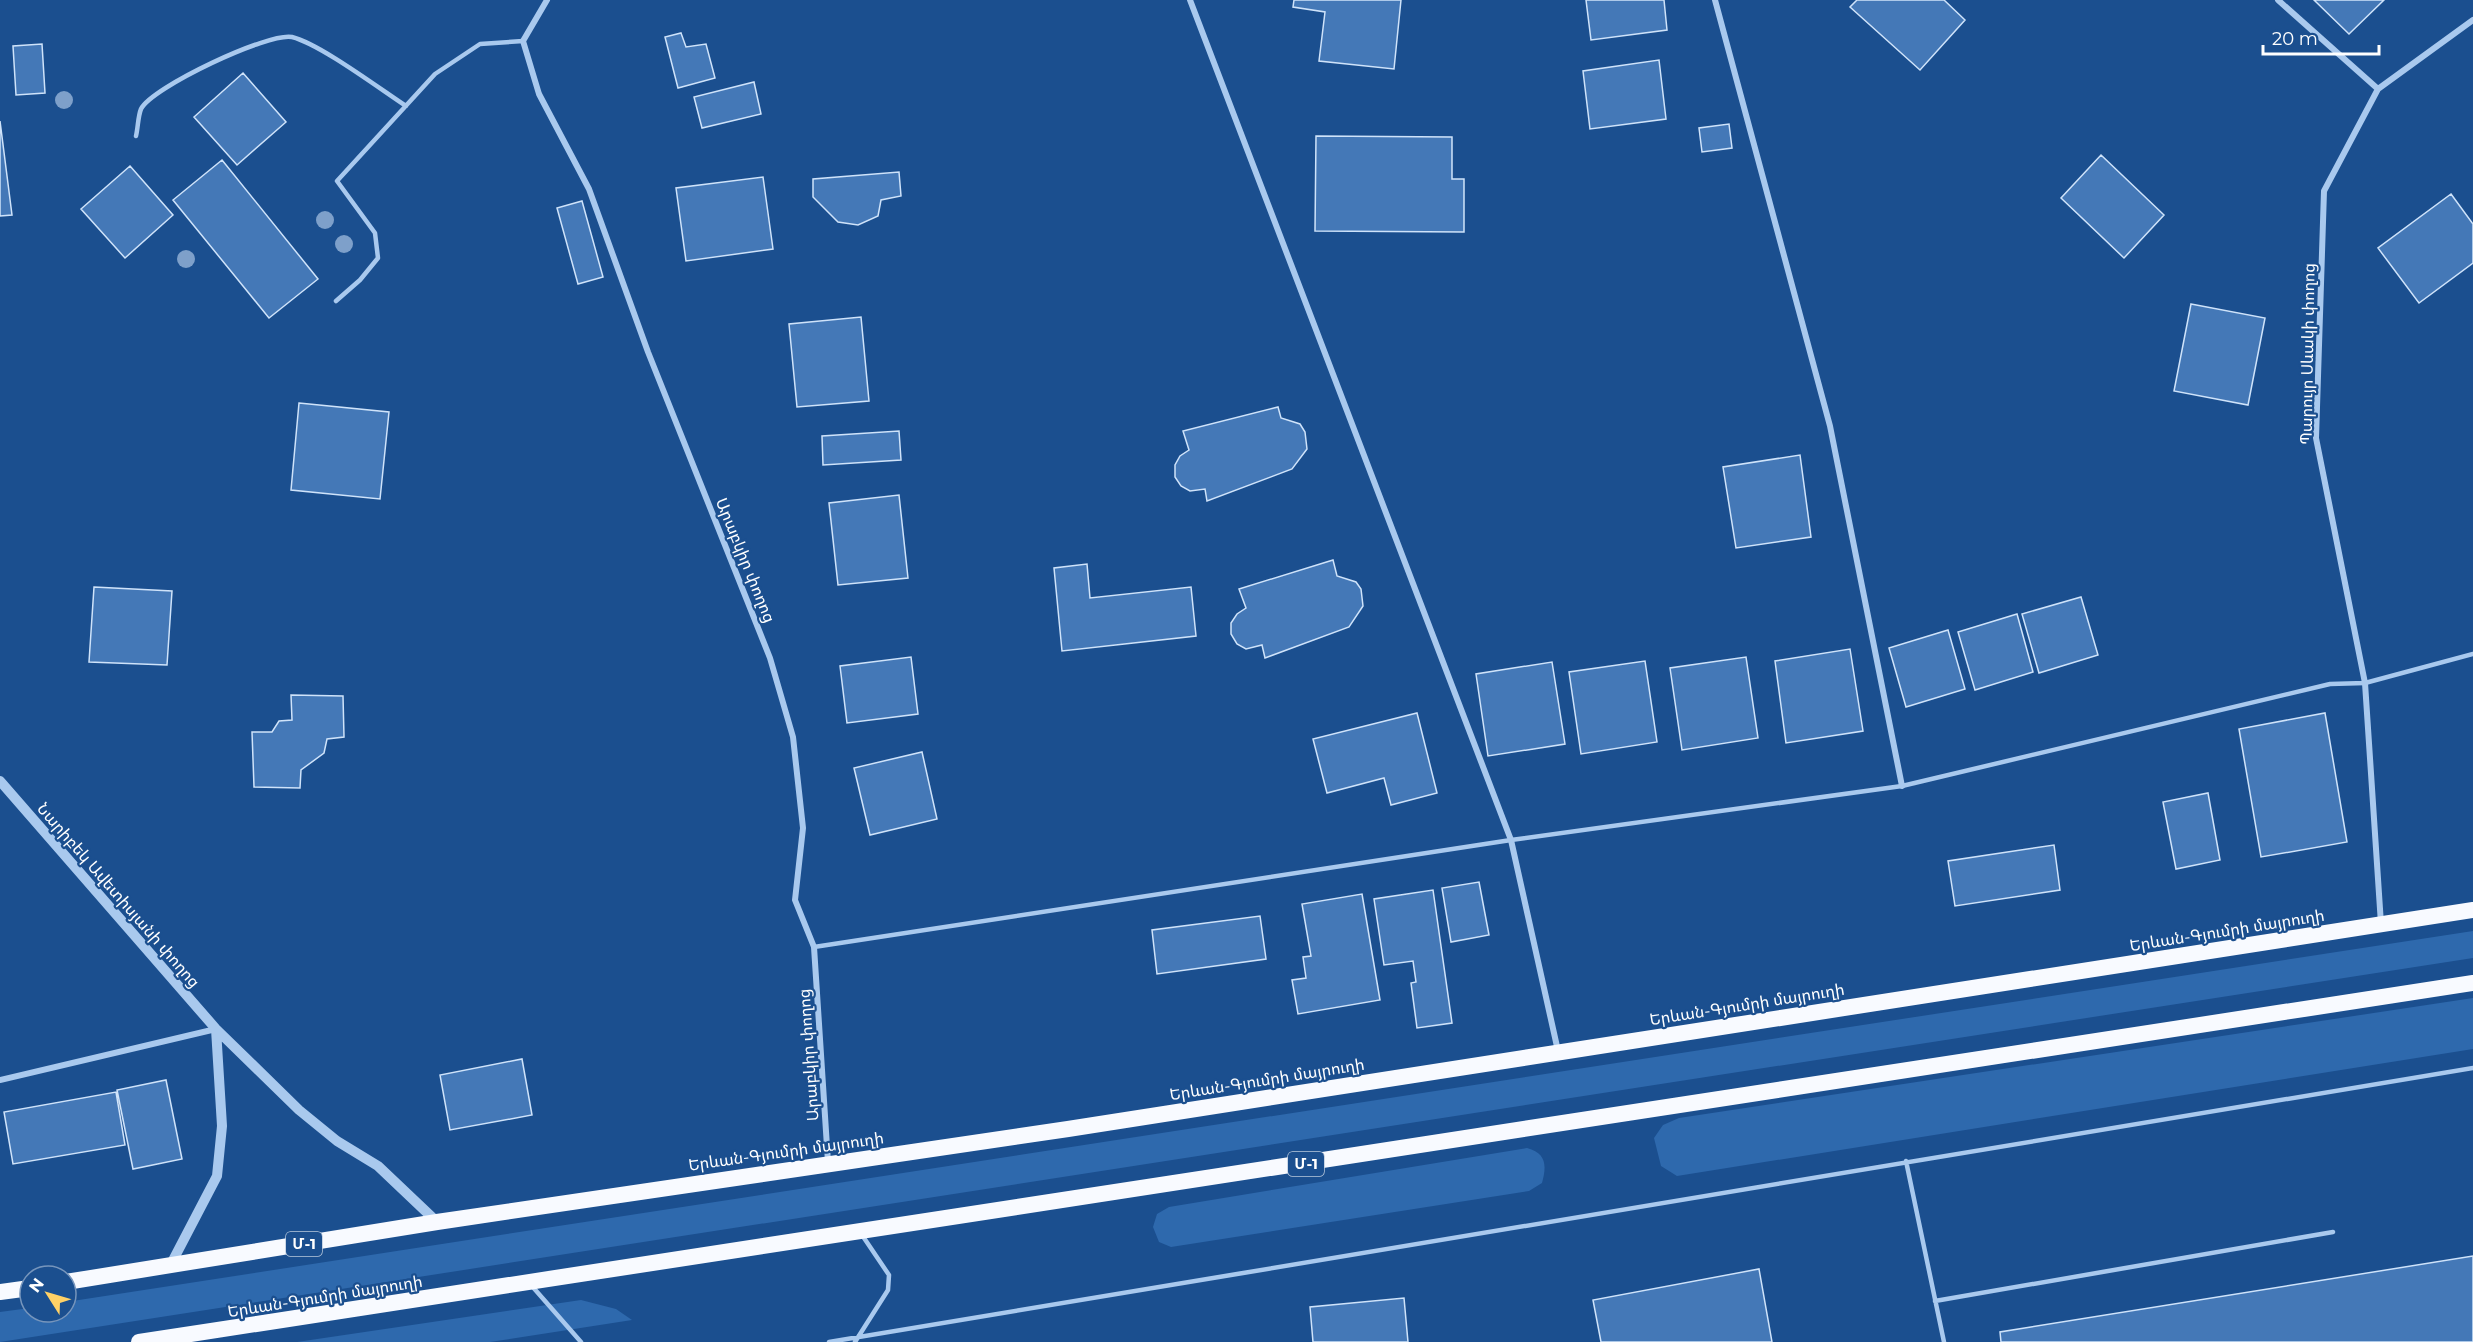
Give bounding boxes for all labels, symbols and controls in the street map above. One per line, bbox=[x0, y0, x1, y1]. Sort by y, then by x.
scale bar bbox=[2263, 18, 2378, 56]
text: 20 m bbox=[2272, 28, 2318, 50]
street label: Պարույր Սևակի փողոց bbox=[2296, 263, 2319, 445]
street label: Արաբկիր փողոց bbox=[712, 495, 779, 625]
street label: Նարիբեկ Ավետիսյանի փողոց bbox=[33, 799, 204, 991]
street label: Երևան-Գյումրի մայրուղի bbox=[2128, 906, 2326, 955]
street label: Երևան-Գյումրի մայրուղի bbox=[1648, 980, 1846, 1029]
street label: Արաբկիր փողոց bbox=[794, 988, 823, 1122]
street label: Երևան-Գյումրի մայրուղի bbox=[1168, 1055, 1366, 1104]
street label: Երևան-Գյումրի մայրուղի bbox=[687, 1128, 885, 1175]
road number: Մ-1 bbox=[1288, 1152, 1324, 1176]
road number: Մ-1 bbox=[286, 1232, 322, 1256]
north arrow bbox=[18, 1264, 78, 1324]
street label: Երևան-Գյումրի մայրուղի bbox=[226, 1272, 424, 1321]
text: N bbox=[25, 1274, 48, 1296]

